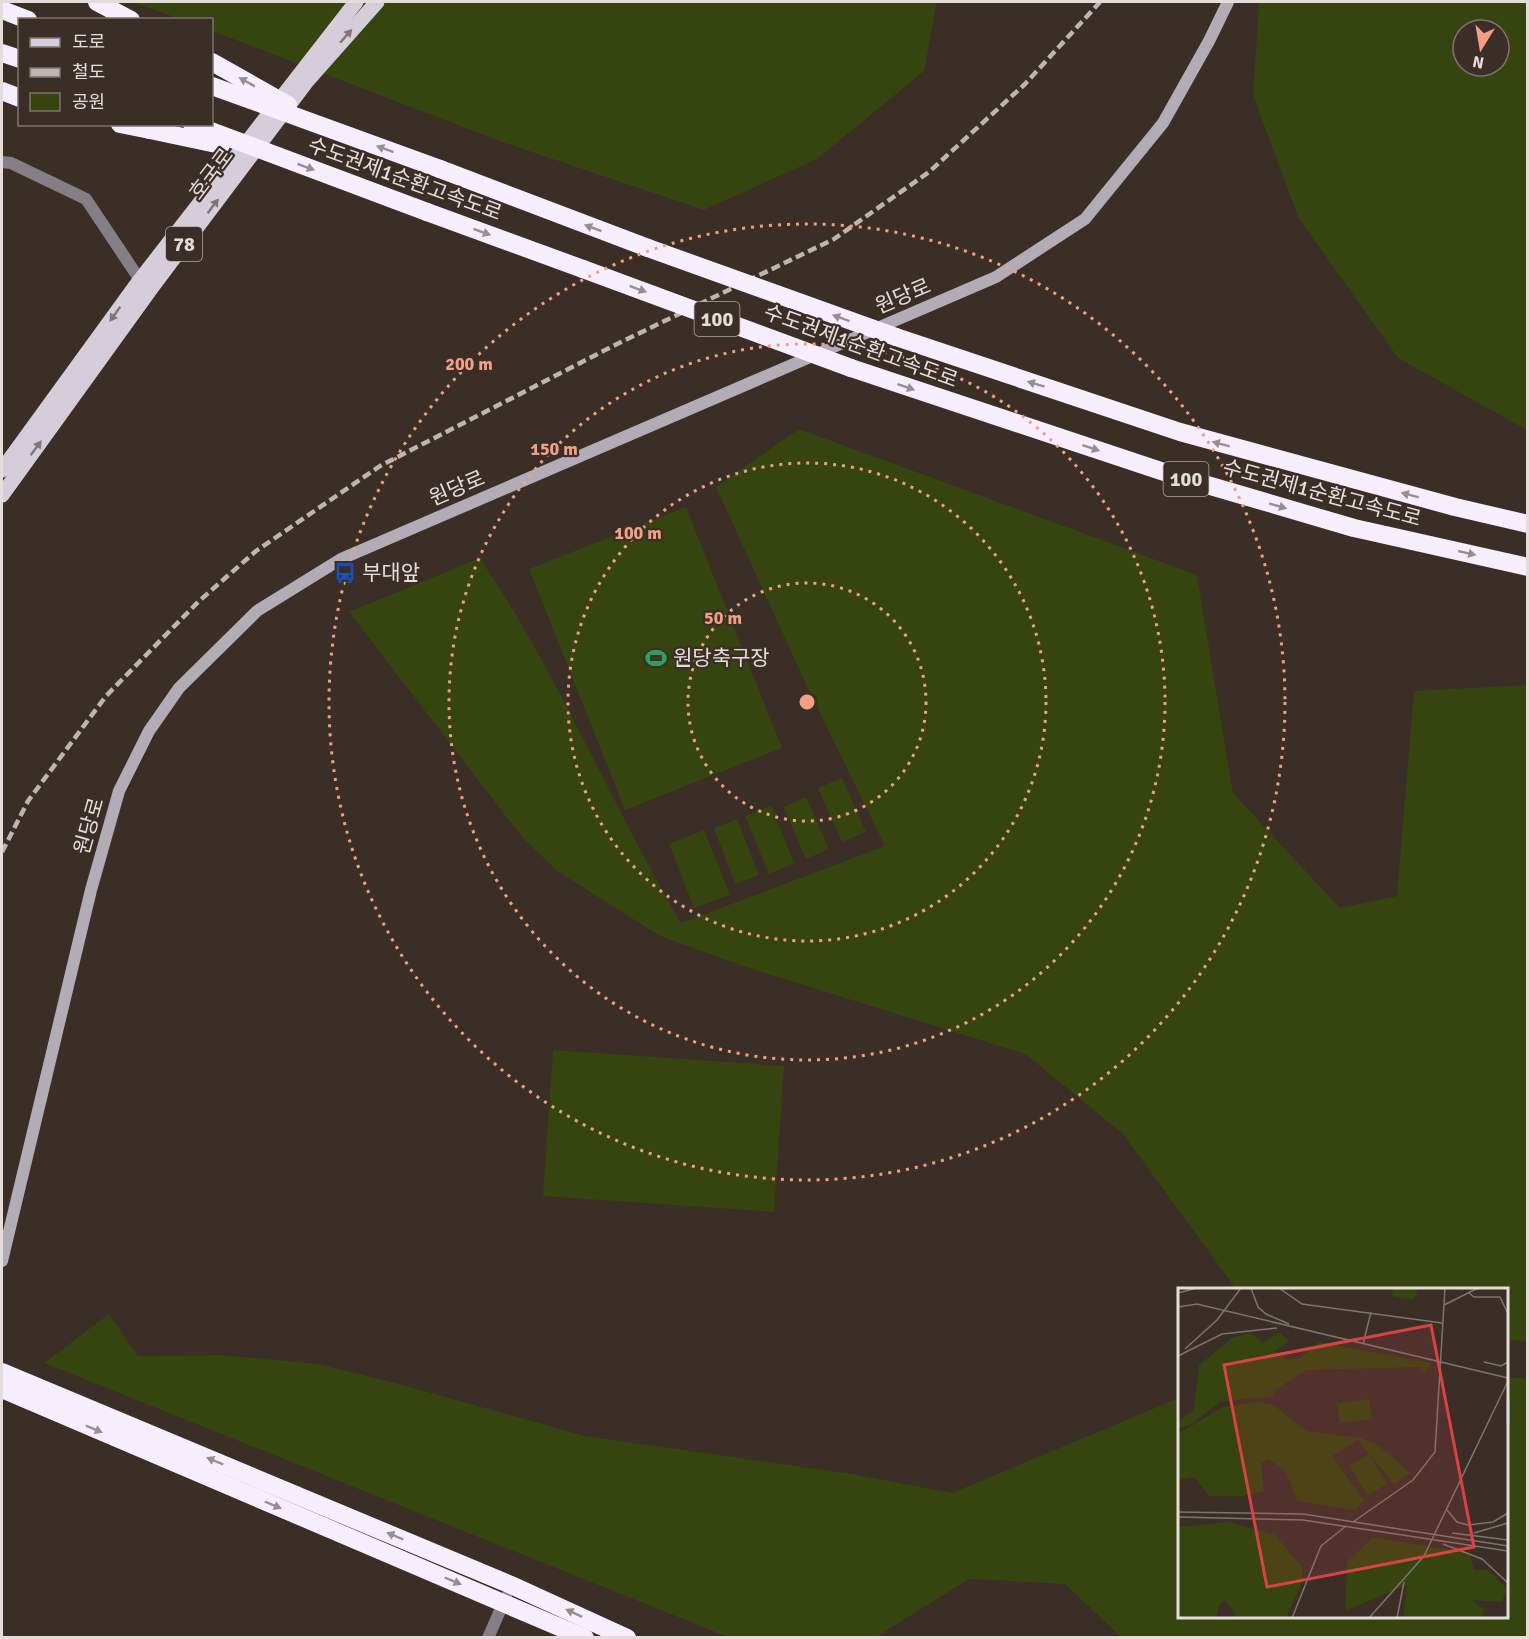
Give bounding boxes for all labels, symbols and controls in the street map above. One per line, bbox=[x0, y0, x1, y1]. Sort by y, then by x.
legend bbox=[18, 18, 213, 126]
north arrow bbox=[1451, 18, 1511, 78]
one-way arrow bbox=[340, 28, 353, 44]
text: 도로 bbox=[72, 31, 105, 53]
text: N bbox=[1471, 51, 1486, 73]
text: 철도 bbox=[72, 61, 105, 83]
one-way arrow bbox=[239, 76, 255, 87]
text: 공원 bbox=[72, 91, 105, 113]
street label: 수도권제1순환고속도로 bbox=[304, 132, 506, 226]
street label: 호국로 bbox=[183, 143, 239, 205]
one-way arrow bbox=[376, 144, 394, 154]
one-way arrow bbox=[297, 162, 315, 172]
one-way arrow bbox=[207, 198, 219, 213]
one-way arrow bbox=[584, 222, 602, 232]
road number: 78 bbox=[166, 227, 202, 261]
one-way arrow bbox=[473, 228, 491, 237]
street label: 원당로 bbox=[871, 273, 935, 319]
one-way arrow bbox=[629, 285, 647, 295]
street label: 수도권제1순환고속도로 bbox=[760, 299, 962, 393]
road number: 100 bbox=[694, 302, 740, 336]
one-way arrow bbox=[109, 306, 121, 322]
one-way arrow bbox=[832, 312, 850, 322]
text: 200 m bbox=[445, 353, 493, 375]
one-way arrow bbox=[1027, 379, 1045, 389]
one-way arrow bbox=[897, 383, 915, 393]
text: 150 m bbox=[530, 438, 578, 460]
one-way arrow bbox=[1212, 438, 1231, 448]
one-way arrow bbox=[30, 440, 42, 456]
one-way arrow bbox=[1082, 444, 1100, 454]
street label: 수도권제1순환고속도로 bbox=[1220, 454, 1424, 532]
road number: 100 bbox=[1164, 462, 1208, 496]
street label: 원당로 bbox=[425, 465, 489, 511]
one-way arrow bbox=[1400, 490, 1418, 499]
one-way arrow bbox=[1269, 502, 1287, 511]
text: 100 m bbox=[614, 522, 662, 544]
one-way arrow bbox=[1457, 549, 1476, 559]
place label: 부대앞 bbox=[362, 560, 420, 586]
bus stop icon: 부대앞 bbox=[333, 561, 357, 585]
text: 50 m bbox=[704, 607, 742, 629]
place label: 원당축구장 bbox=[673, 645, 770, 671]
sports icon: 원당축구장 bbox=[644, 646, 668, 670]
centre of rings bbox=[797, 692, 817, 712]
street label: 원당로 bbox=[69, 795, 109, 857]
inset map bbox=[1178, 1288, 1508, 1618]
one-way arrow bbox=[85, 1424, 102, 1433]
one-way arrow bbox=[205, 1456, 223, 1466]
one-way arrow bbox=[265, 1500, 283, 1510]
one-way arrow bbox=[385, 1531, 403, 1541]
one-way arrow bbox=[444, 1576, 462, 1586]
one-way arrow bbox=[565, 1609, 582, 1618]

